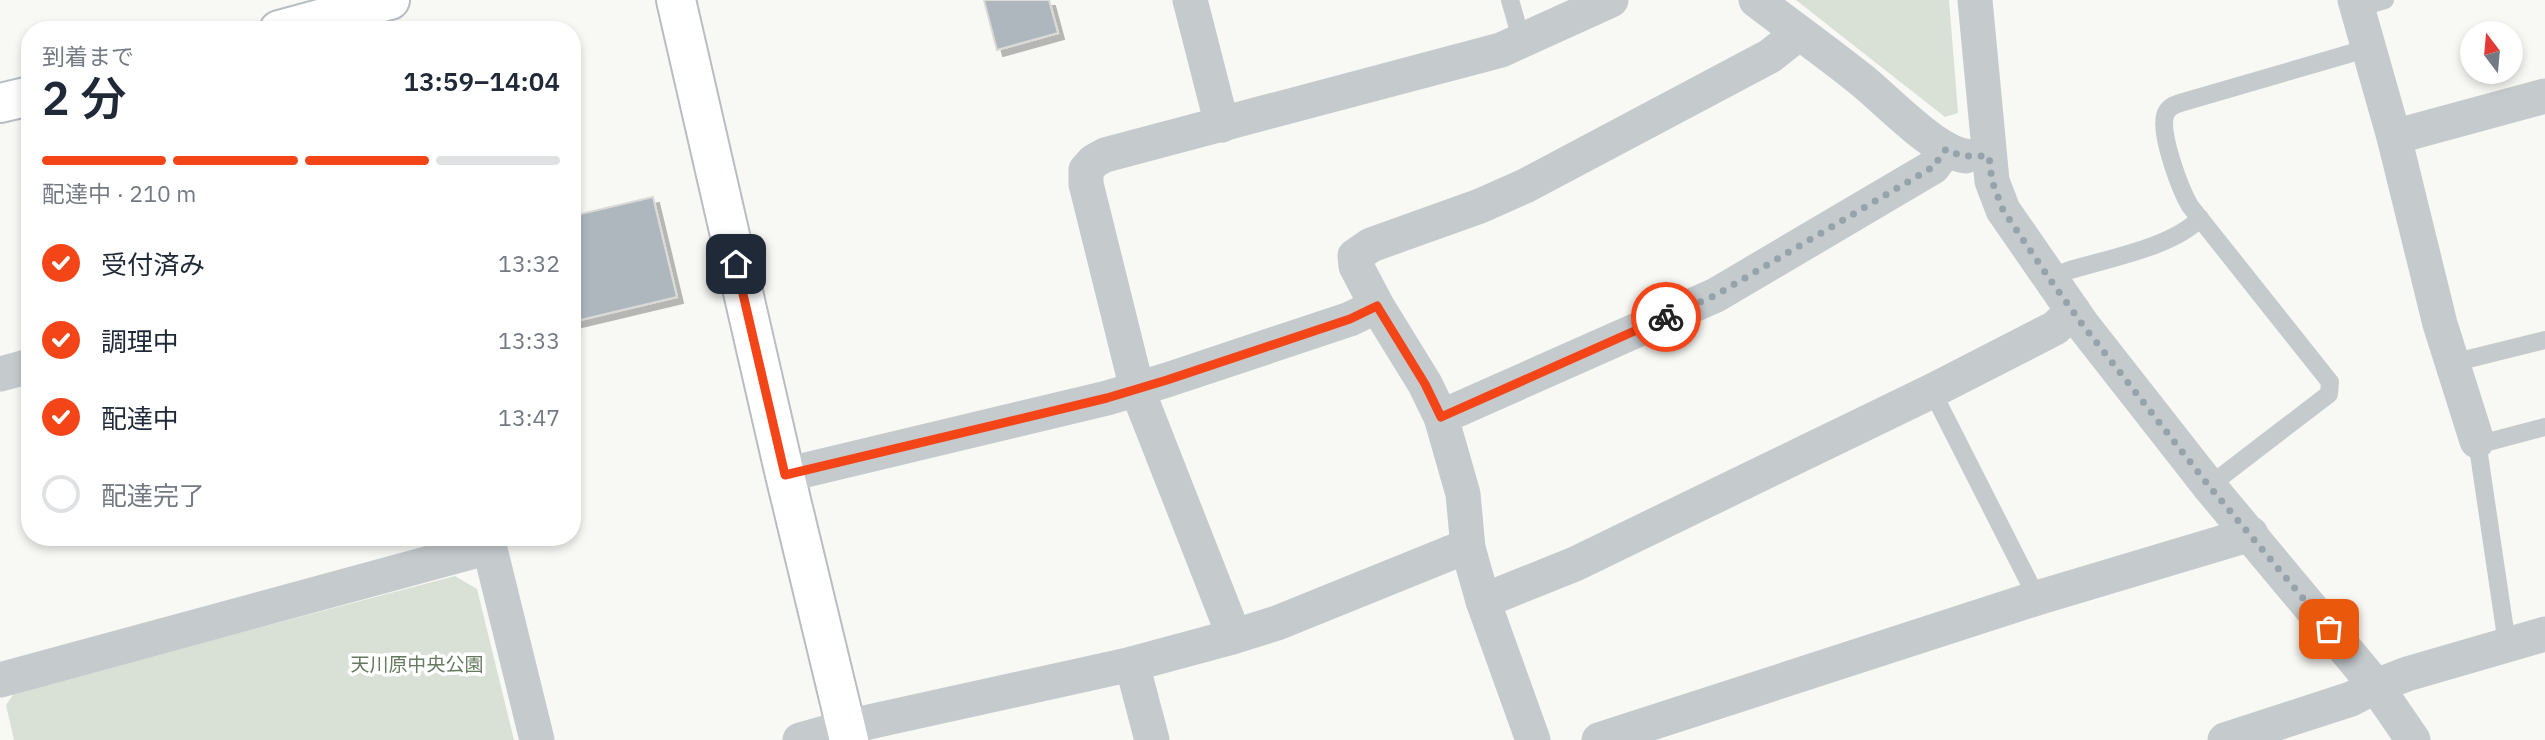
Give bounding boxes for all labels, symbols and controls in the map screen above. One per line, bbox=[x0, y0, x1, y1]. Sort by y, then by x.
north arrow bbox=[2460, 21, 2524, 84]
map controls bbox=[2460, 21, 2523, 84]
text: 到着まで bbox=[42, 41, 134, 71]
text: 13:59–14:04 bbox=[403, 64, 560, 98]
text: 2 分 bbox=[42, 68, 126, 128]
text: 配達中 · 210 m bbox=[42, 178, 196, 208]
pin bbox=[706, 234, 766, 294]
icon: check bbox=[42, 244, 80, 282]
icon: home bbox=[717, 245, 755, 283]
text: 受付済み bbox=[101, 247, 205, 281]
text: 13:32 bbox=[498, 248, 560, 278]
courier bbox=[1631, 282, 1701, 352]
icon: bike bbox=[1647, 298, 1685, 336]
icon: check bbox=[42, 321, 80, 359]
text: 調理中 bbox=[101, 324, 179, 358]
text: 13:33 bbox=[498, 325, 560, 355]
icon: check bbox=[42, 398, 80, 436]
text: 配達中 bbox=[101, 401, 179, 435]
text: 13:47 bbox=[498, 402, 560, 432]
text: 配達完了 bbox=[101, 478, 205, 512]
pin bbox=[2299, 599, 2359, 659]
icon: bag bbox=[2310, 610, 2348, 648]
park label: 天川原中央公園 bbox=[350, 652, 484, 676]

